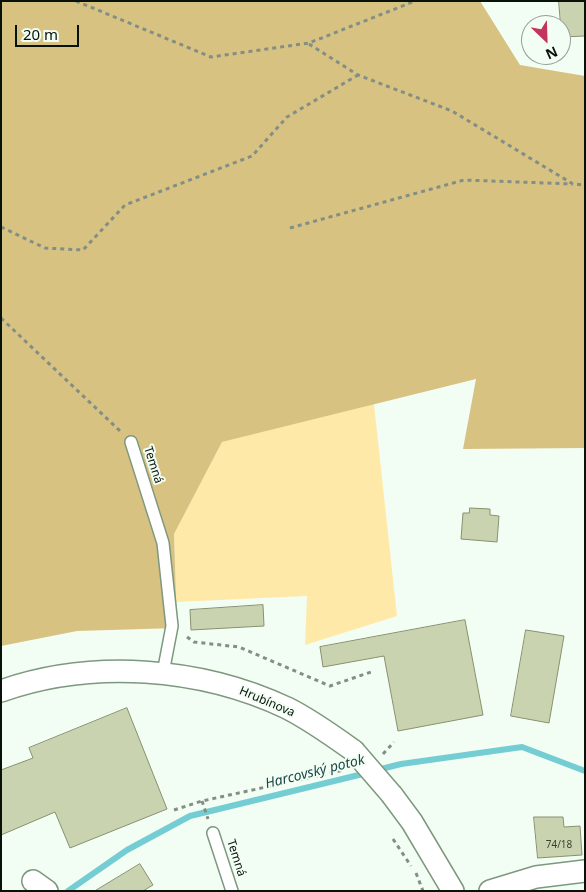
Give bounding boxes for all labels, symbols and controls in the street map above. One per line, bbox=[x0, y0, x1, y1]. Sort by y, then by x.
scale bar bbox=[18, 15, 81, 47]
north arrow bbox=[521, 15, 571, 65]
text: 20 m bbox=[23, 24, 58, 44]
text: N bbox=[543, 42, 561, 64]
street label: Temná bbox=[140, 445, 166, 485]
street label: Hrubínova bbox=[237, 684, 297, 720]
water label: Harcovský potok bbox=[264, 752, 366, 792]
street label: Temná bbox=[223, 838, 249, 878]
house number: 74/18 bbox=[546, 839, 572, 851]

